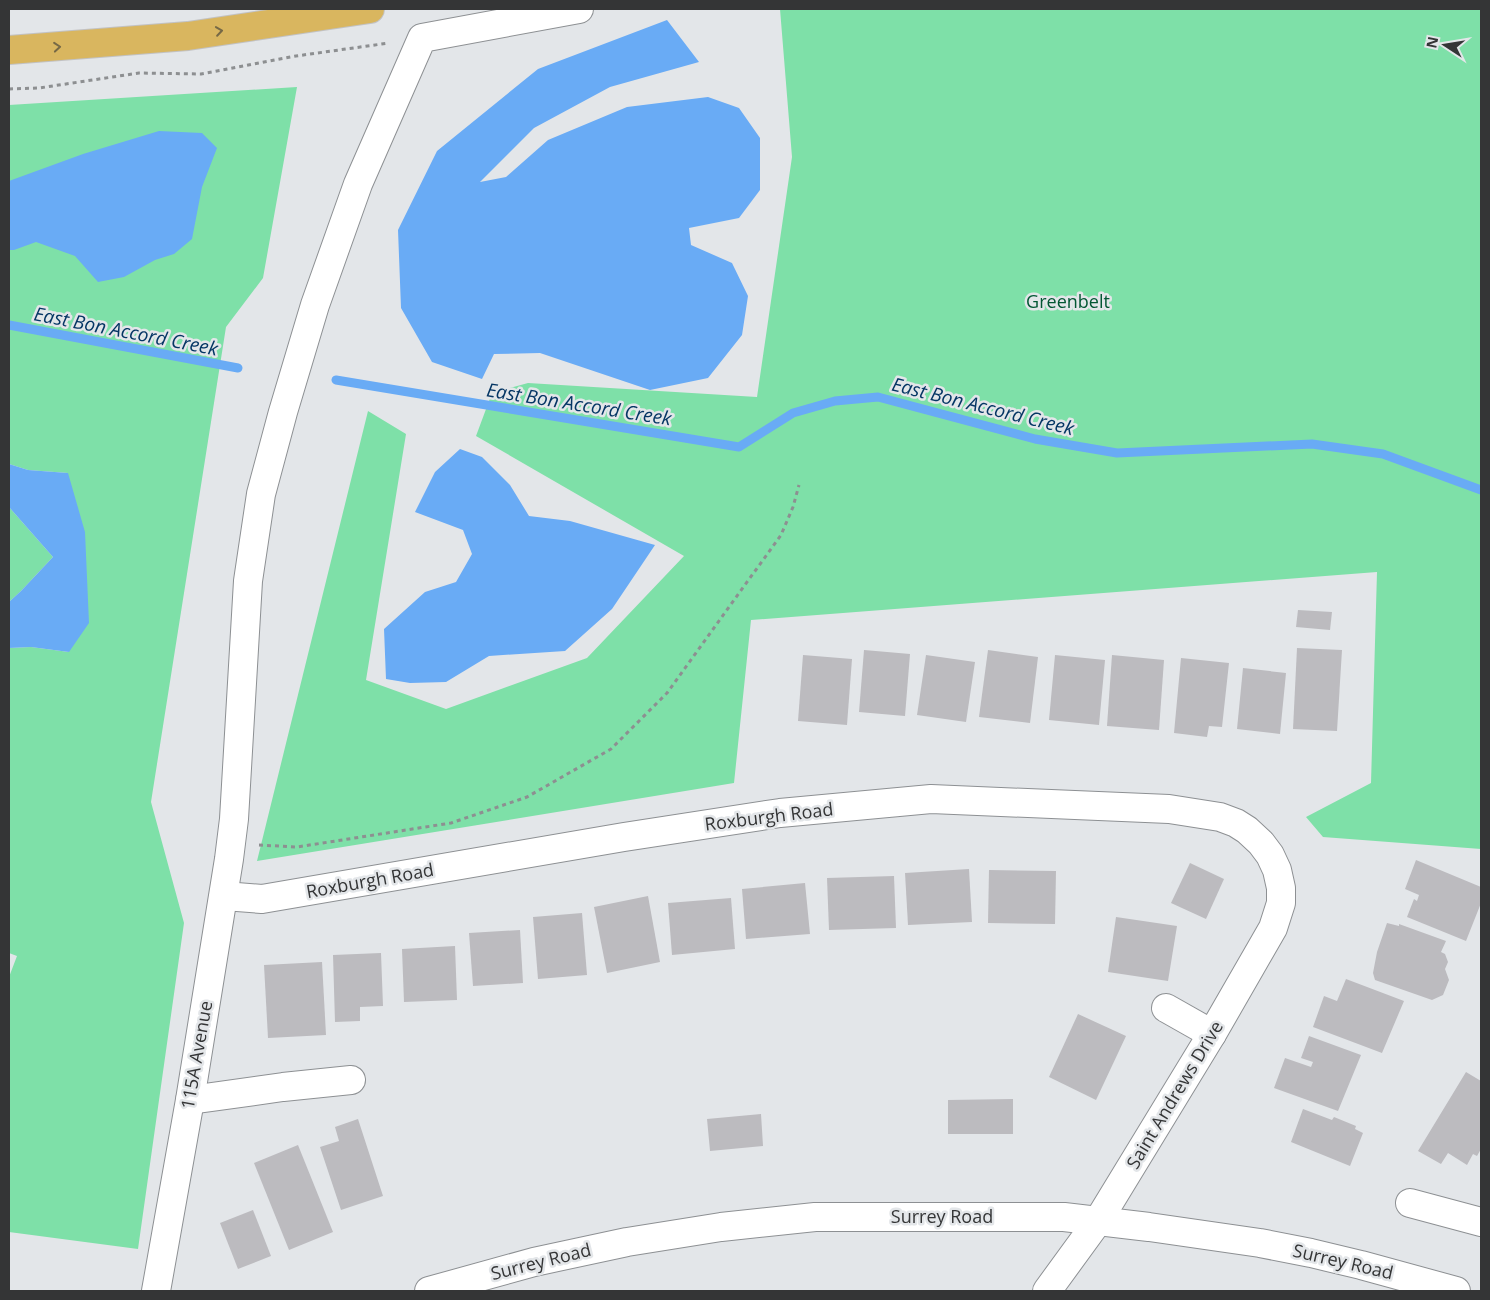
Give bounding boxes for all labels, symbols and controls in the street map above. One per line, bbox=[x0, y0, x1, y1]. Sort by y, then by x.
north arrow bbox=[1420, 20, 1470, 70]
one-way arrow bbox=[215, 27, 223, 37]
text: N bbox=[1421, 35, 1442, 50]
one-way arrow bbox=[54, 41, 62, 52]
park label: Greenbelt bbox=[1026, 289, 1110, 313]
water label: East Bon Accord Creek bbox=[32, 300, 221, 362]
water label: East Bon Accord Creek bbox=[889, 371, 1077, 441]
water label: East Bon Accord Creek bbox=[485, 377, 674, 432]
street label: Roxburgh Road bbox=[703, 796, 834, 836]
street label: Roxburgh Road bbox=[304, 857, 436, 903]
street label: 115A Avenue bbox=[175, 999, 217, 1111]
street label: Saint Andrews Drive bbox=[1120, 1016, 1228, 1173]
street label: Surrey Road bbox=[891, 1204, 993, 1228]
street label: Surrey Road bbox=[488, 1237, 593, 1285]
street label: Surrey Road bbox=[1291, 1238, 1396, 1284]

